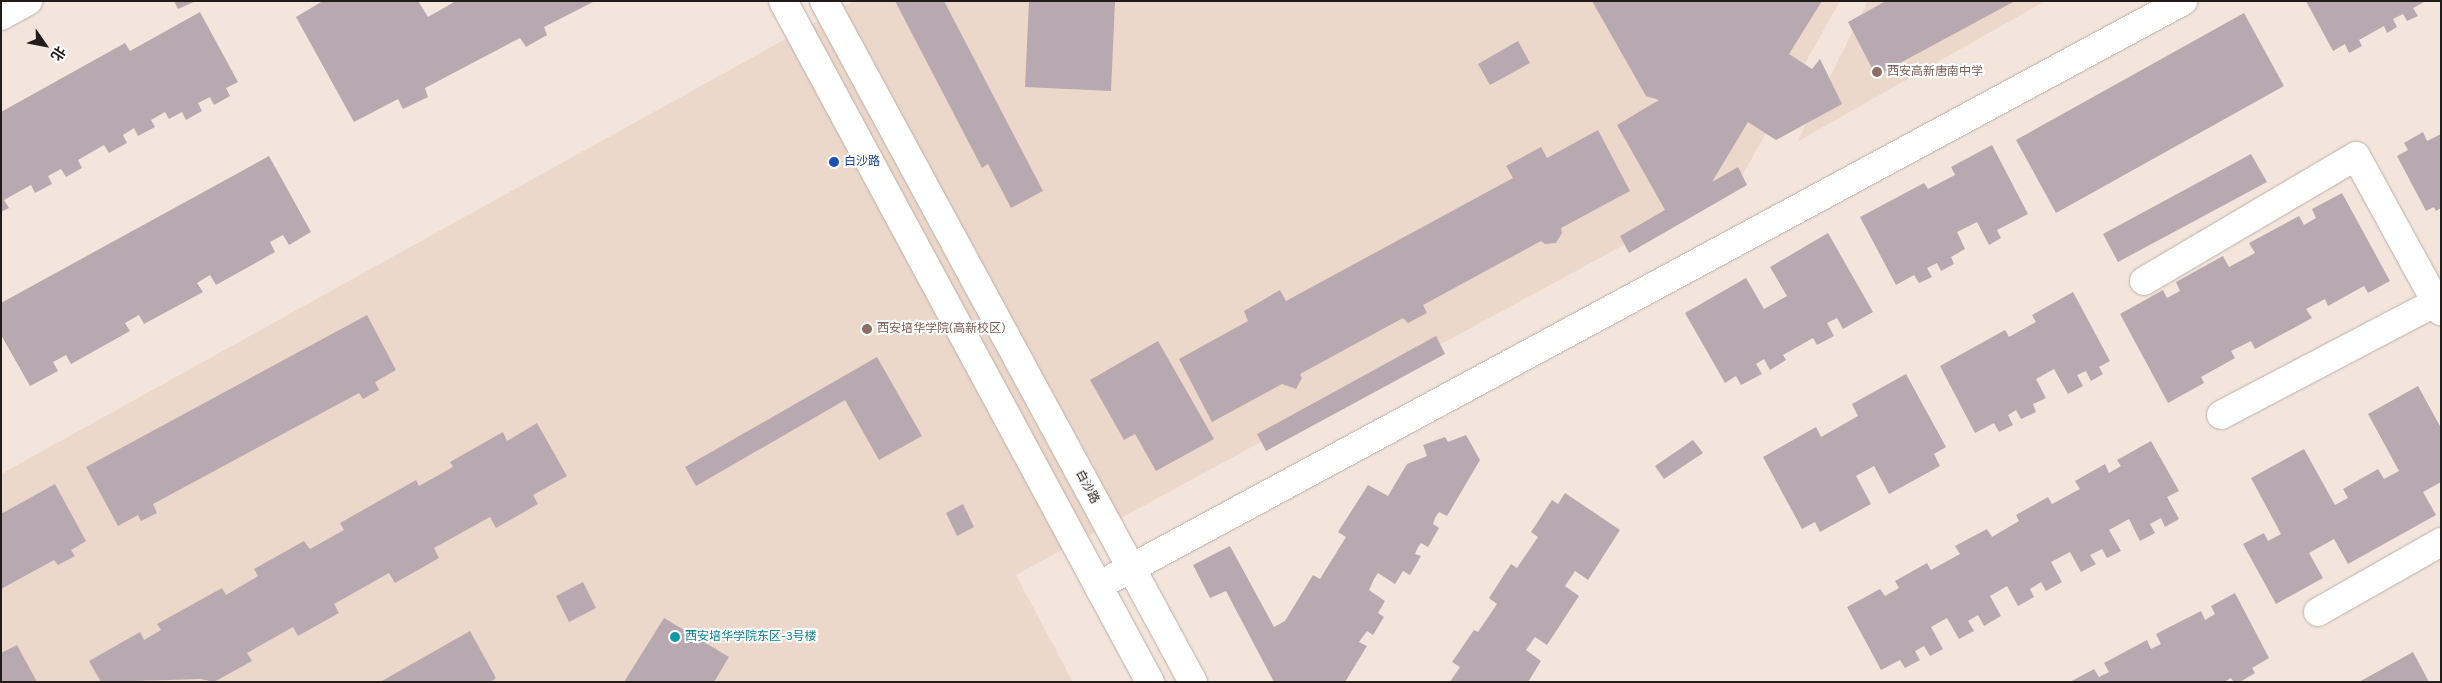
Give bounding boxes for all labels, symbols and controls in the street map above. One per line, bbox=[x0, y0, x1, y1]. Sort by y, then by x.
north arrow bbox=[20, 20, 70, 70]
text: 北 bbox=[47, 43, 69, 64]
place label: 西安高新唐南中学 bbox=[1887, 65, 1983, 79]
marker: 西安高新唐南中学 bbox=[1871, 66, 1883, 78]
place label: 白沙路 bbox=[844, 155, 880, 169]
marker: 白沙路 bbox=[828, 156, 840, 168]
place label: 西安培华学院(高新校区) bbox=[877, 322, 1005, 336]
marker: 西安培华学院(高新校区) bbox=[861, 323, 873, 335]
street label: 白沙路 bbox=[1072, 468, 1102, 506]
place label: 西安培华学院东区-3号楼 bbox=[685, 630, 817, 644]
marker: 西安培华学院东区-3号楼 bbox=[669, 631, 681, 643]

